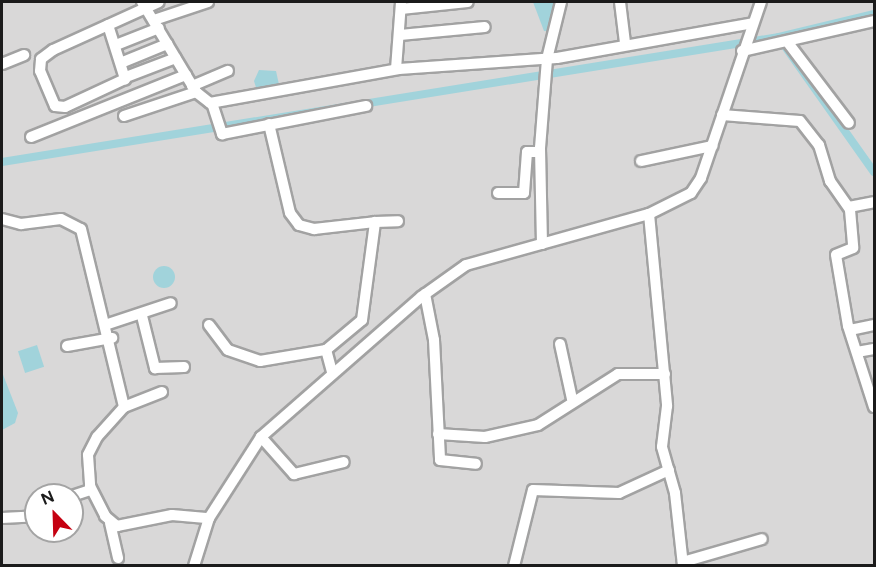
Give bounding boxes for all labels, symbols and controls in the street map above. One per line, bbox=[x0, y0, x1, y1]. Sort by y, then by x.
north arrow bbox=[24, 483, 84, 543]
text: N bbox=[38, 487, 57, 509]

